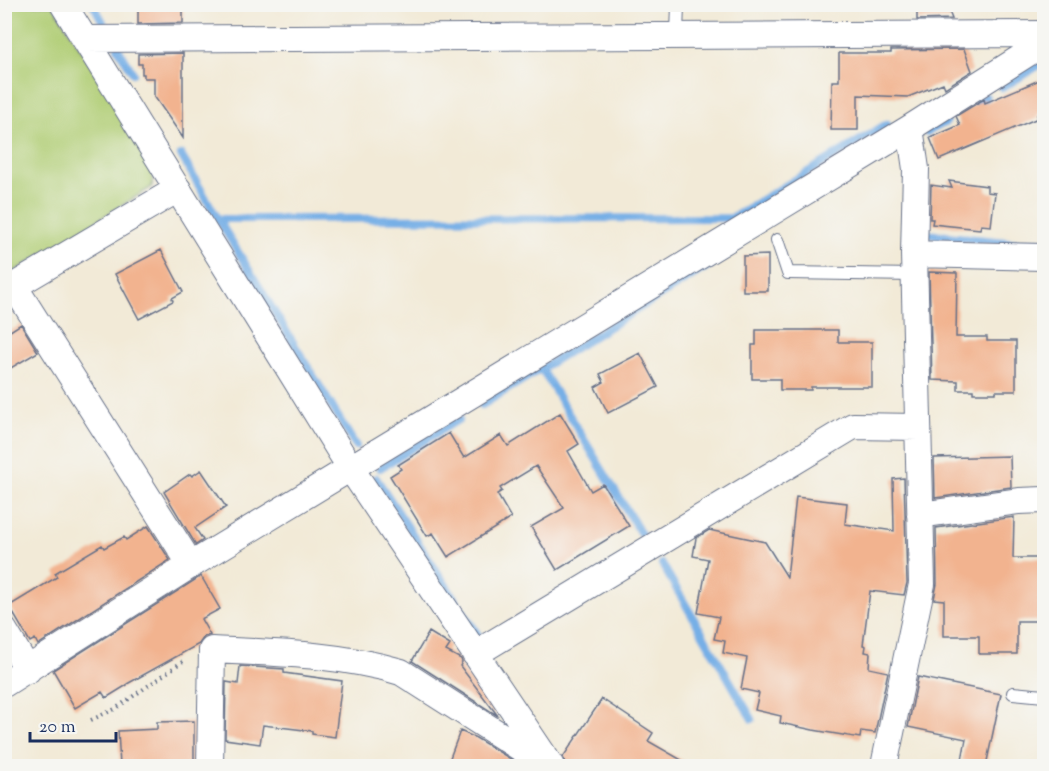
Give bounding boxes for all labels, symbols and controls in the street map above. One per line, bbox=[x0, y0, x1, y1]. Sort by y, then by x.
scale bar bbox=[30, 705, 116, 743]
text: 20 m bbox=[39, 715, 76, 741]

